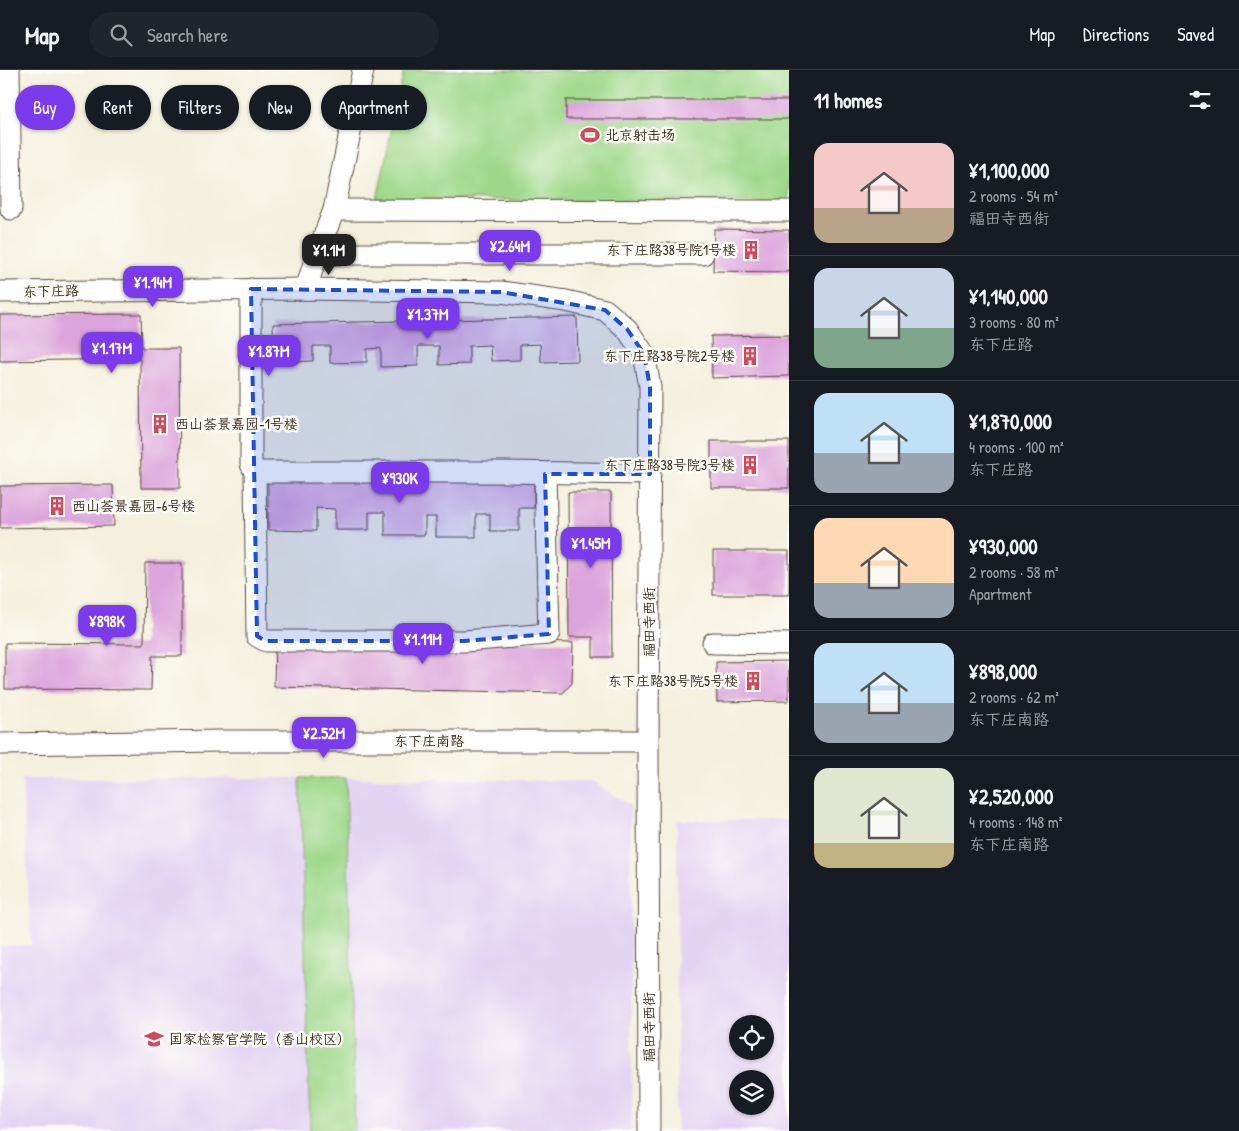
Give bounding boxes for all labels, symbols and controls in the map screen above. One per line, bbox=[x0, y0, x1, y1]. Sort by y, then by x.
search box bbox=[89, 12, 439, 57]
text: Map bbox=[25, 19, 59, 51]
icon: search bbox=[107, 21, 135, 49]
text: Search here bbox=[147, 22, 228, 48]
text: Map bbox=[1030, 22, 1055, 47]
text: Directions bbox=[1083, 22, 1149, 47]
text: Saved bbox=[1177, 22, 1214, 47]
chip: Buy bbox=[15, 85, 75, 130]
chip: Rent bbox=[85, 85, 151, 130]
chip: Filters bbox=[161, 85, 239, 130]
chip: New bbox=[249, 85, 311, 130]
chip: Apartment bbox=[321, 85, 427, 130]
text: 11 homes bbox=[814, 86, 882, 115]
icon: filters bbox=[1186, 86, 1214, 114]
sports icon: 北京射击场 bbox=[579, 124, 601, 146]
place label: 北京射击场 bbox=[605, 125, 675, 144]
text: ¥1,100,000 bbox=[969, 156, 1050, 185]
icon: home bbox=[854, 163, 914, 223]
text: 2 rooms · 54 m² bbox=[969, 185, 1058, 207]
text: 福田寺西街 bbox=[969, 207, 1049, 229]
pin: ¥2.64M bbox=[469, 230, 551, 272]
pin: ¥1.1M bbox=[294, 234, 364, 276]
text: ¥2.64M bbox=[490, 235, 530, 257]
text: ¥1.1M bbox=[313, 239, 345, 261]
building icon: 东下庄路38号院1号楼 bbox=[740, 239, 762, 261]
place label: 东下庄路38号院1号楼 bbox=[607, 240, 736, 259]
pin: ¥1.14M bbox=[112, 266, 194, 308]
text: ¥1.14M bbox=[134, 271, 172, 293]
street label: 东下庄路 bbox=[23, 281, 79, 300]
text: ¥1,140,000 bbox=[969, 282, 1048, 311]
icon: home bbox=[854, 288, 914, 348]
pin: ¥1.37M bbox=[387, 298, 469, 340]
text: ¥1.37M bbox=[407, 303, 449, 325]
text: 3 rooms · 80 m² bbox=[969, 311, 1059, 333]
pin: ¥1.17M bbox=[71, 332, 153, 374]
text: 东下庄路 bbox=[969, 333, 1033, 355]
pin: ¥1.87M bbox=[228, 334, 310, 377]
text: ¥1.17M bbox=[92, 337, 132, 359]
text: ¥1.87M bbox=[248, 340, 290, 362]
building icon: 东下庄路38号院2号楼 bbox=[739, 345, 761, 367]
place label: 东下庄路38号院2号楼 bbox=[604, 346, 735, 365]
text: ¥1,870,000 bbox=[969, 407, 1052, 436]
building icon: 西山荟景嘉园-1号楼 bbox=[149, 413, 171, 435]
icon: home bbox=[854, 413, 914, 473]
place label: 西山荟景嘉园-1号楼 bbox=[175, 414, 298, 433]
text: 4 rooms · 100 m² bbox=[969, 436, 1064, 458]
building icon: 东下庄路38号院3号楼 bbox=[739, 454, 761, 476]
place label: 东下庄路38号院3号楼 bbox=[604, 455, 735, 474]
text: 东下庄路 bbox=[969, 458, 1033, 480]
pin: ¥930K bbox=[365, 462, 435, 504]
text: ¥930K bbox=[382, 467, 418, 489]
building icon: 西山荟景嘉园-6号楼 bbox=[46, 495, 68, 517]
place label: 西山荟景嘉园-6号楼 bbox=[72, 496, 195, 515]
pin: ¥1.45M bbox=[550, 526, 632, 569]
text: ¥1.45M bbox=[572, 532, 610, 554]
text: ¥930,000 bbox=[969, 532, 1038, 561]
icon: home bbox=[854, 538, 914, 598]
text: 2 rooms · 58 m² bbox=[969, 561, 1059, 583]
text: Apartment bbox=[969, 583, 1032, 605]
street label: 福田寺西街 bbox=[639, 587, 658, 657]
pin: ¥898K bbox=[72, 604, 142, 647]
text: ¥898K bbox=[89, 610, 125, 632]
pin: ¥1.11M bbox=[382, 622, 464, 665]
text: ¥1.11M bbox=[404, 628, 442, 650]
text: ¥898,000 bbox=[969, 657, 1037, 686]
icon: home bbox=[854, 663, 914, 723]
building icon: 东下庄路38号院5号楼 bbox=[742, 670, 764, 692]
place label: 东下庄路38号院5号楼 bbox=[608, 671, 738, 690]
text: 2 rooms · 62 m² bbox=[969, 686, 1059, 708]
text: 东下庄南路 bbox=[969, 708, 1049, 730]
pin: ¥2.52M bbox=[283, 716, 365, 759]
text: ¥2.52M bbox=[303, 722, 345, 744]
street label: 东下庄南路 bbox=[394, 731, 464, 750]
text: ¥2,520,000 bbox=[969, 782, 1053, 811]
icon: home bbox=[854, 788, 914, 848]
text: 4 rooms · 148 m² bbox=[969, 811, 1062, 833]
text: 东下庄南路 bbox=[969, 833, 1049, 855]
street label: 福田寺西街 bbox=[639, 992, 658, 1062]
map controls bbox=[729, 1015, 774, 1115]
button: locate bbox=[729, 1015, 774, 1060]
school or university icon: 国家检察官学院（香山校区） bbox=[143, 1028, 165, 1050]
place label: 国家检察官学院（香山校区） bbox=[169, 1029, 351, 1048]
button: layers bbox=[729, 1070, 774, 1115]

